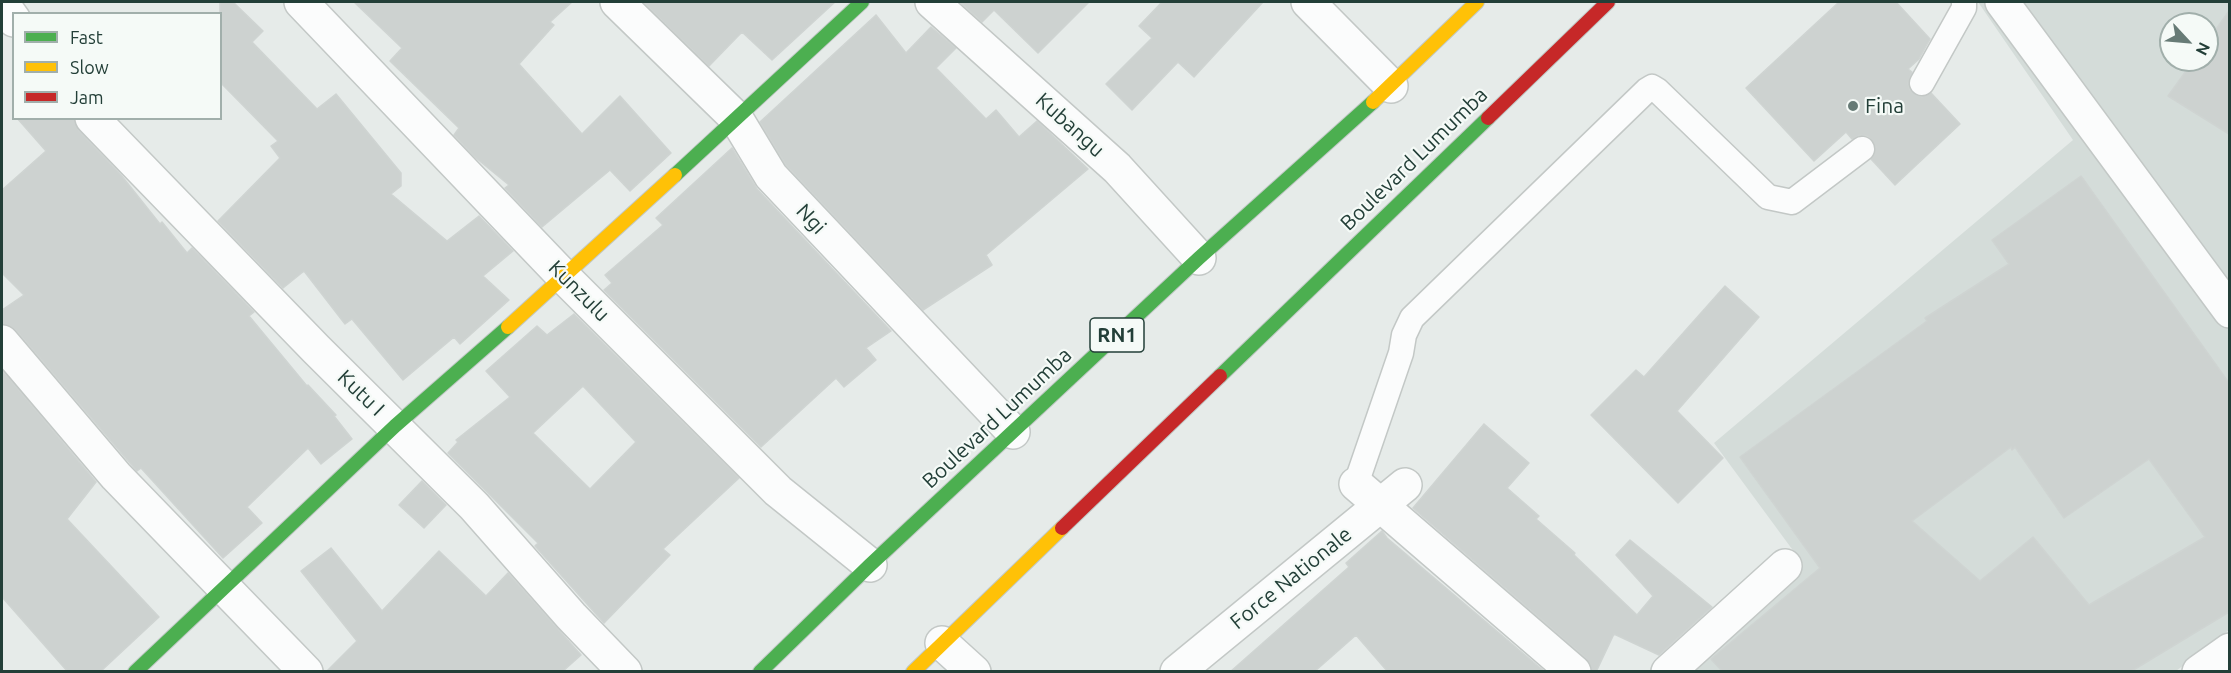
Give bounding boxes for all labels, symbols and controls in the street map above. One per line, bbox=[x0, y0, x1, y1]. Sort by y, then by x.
legend bbox=[12, 12, 222, 120]
north arrow bbox=[2159, 12, 2219, 72]
text: Fast bbox=[70, 27, 103, 47]
text: N bbox=[2193, 40, 2214, 58]
text: Slow bbox=[70, 57, 109, 77]
street label: Boulevard Lumumba bbox=[1335, 82, 1493, 236]
text: Jam bbox=[70, 87, 104, 107]
street label: Kubangu bbox=[1030, 88, 1110, 162]
place label: Fina bbox=[1865, 93, 1904, 119]
marker: Fina bbox=[1846, 99, 1860, 113]
street label: Ngi bbox=[791, 199, 831, 239]
street label: Kunzulu bbox=[543, 255, 615, 327]
road number: RN1 bbox=[1090, 318, 1144, 352]
street label: Boulevard Lumumba bbox=[917, 342, 1077, 494]
street label: Kutu I bbox=[332, 365, 390, 421]
street label: Force Nationale bbox=[1225, 521, 1357, 635]

